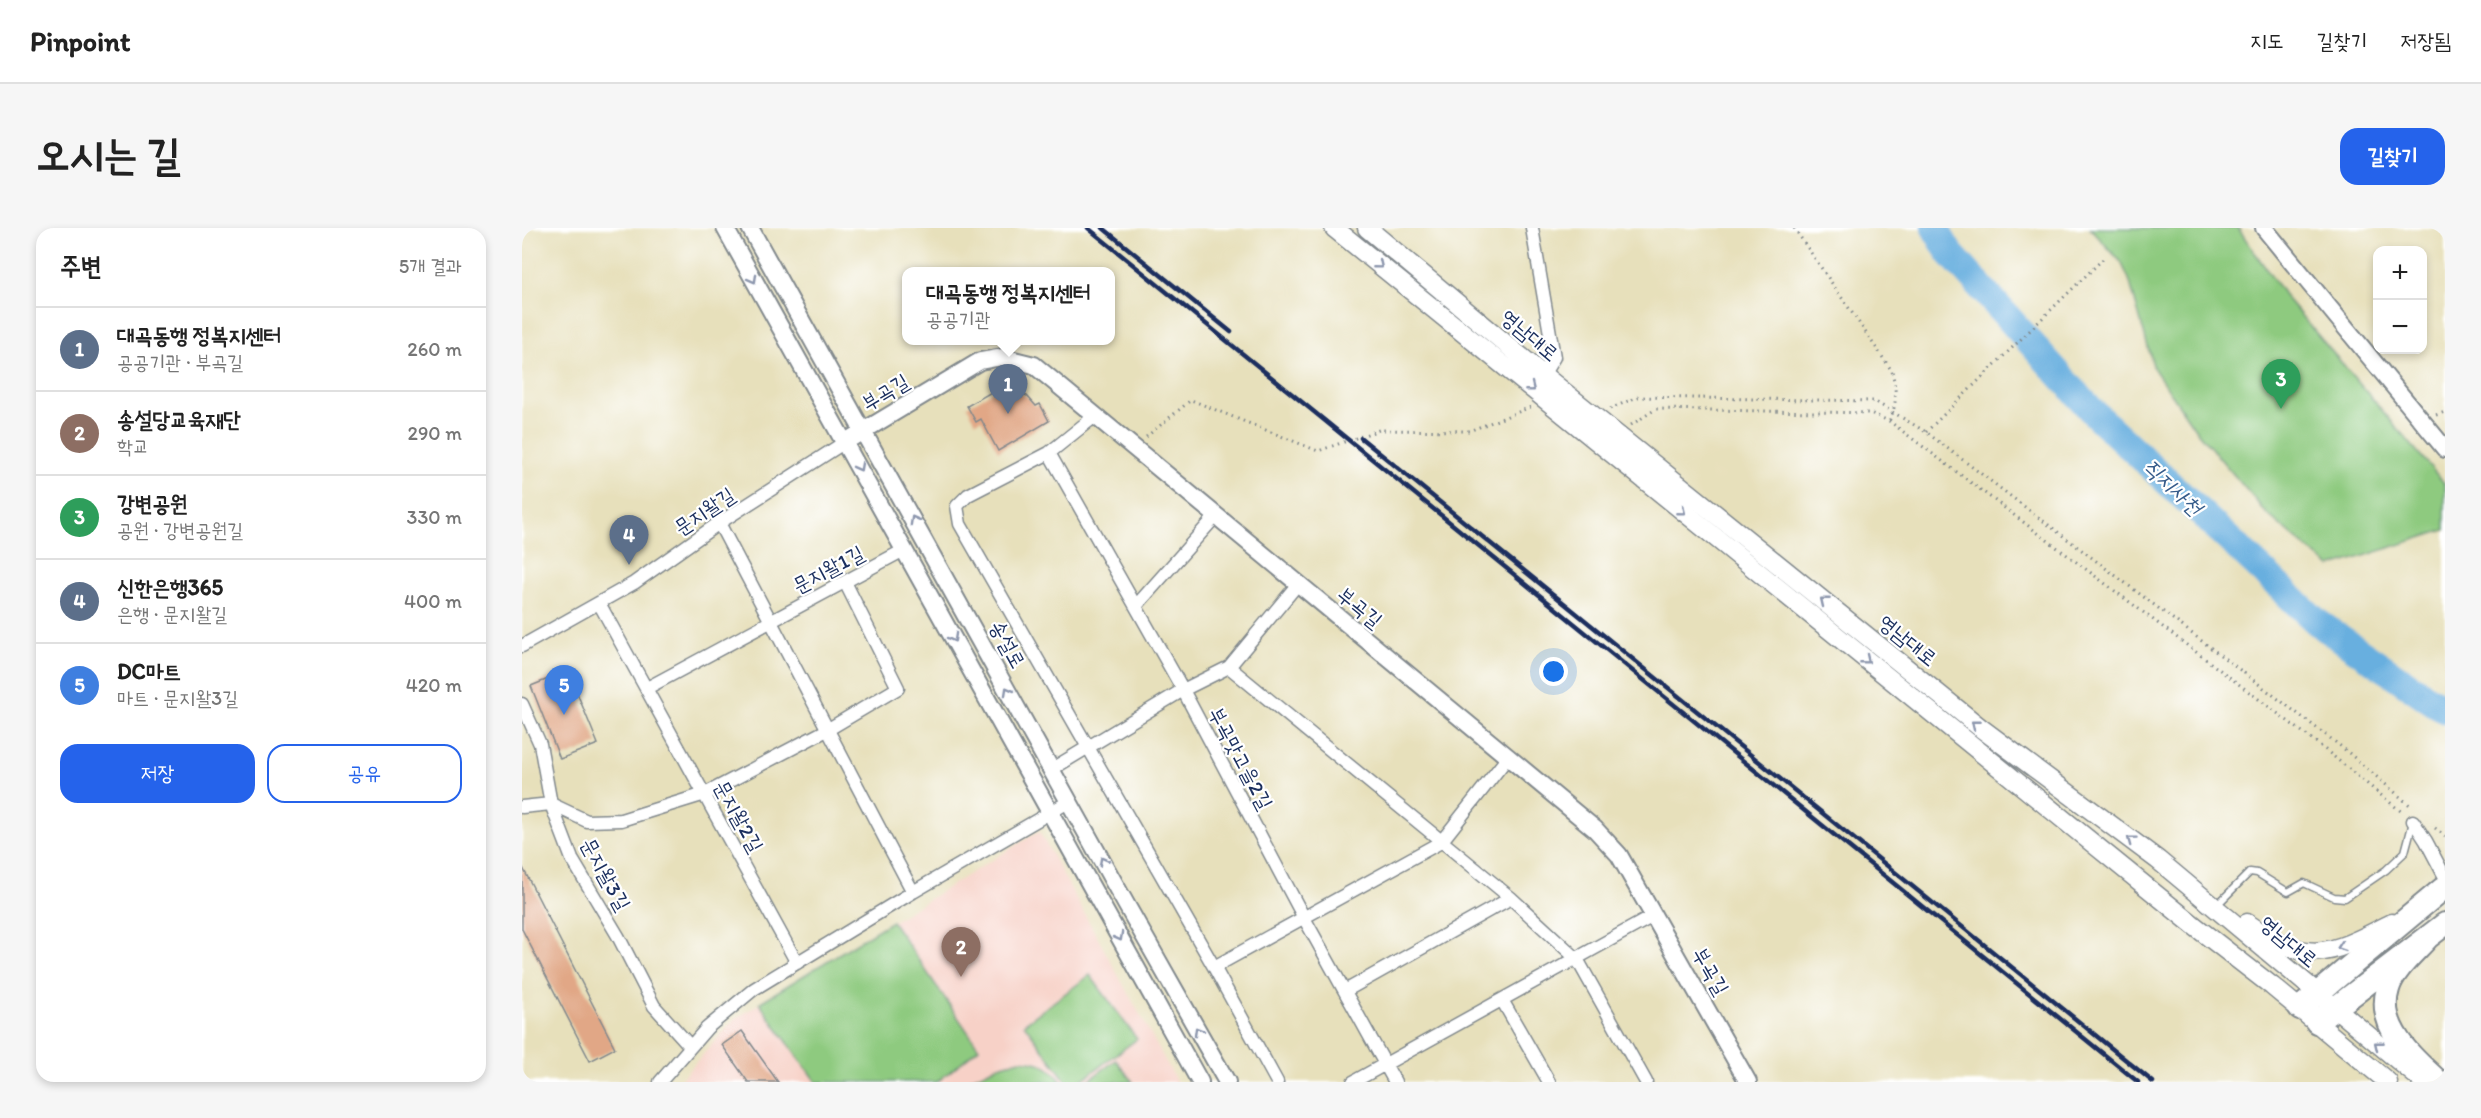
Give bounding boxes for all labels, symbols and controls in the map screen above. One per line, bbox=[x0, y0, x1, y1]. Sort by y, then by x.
text: Pinpoint bbox=[30, 24, 131, 58]
text: 지도 bbox=[2250, 28, 2284, 53]
text: 길찾기 bbox=[2317, 28, 2367, 53]
text: 저장됨 bbox=[2400, 28, 2451, 53]
button: 길찾기 bbox=[2340, 128, 2445, 185]
text: 오시는 길 bbox=[36, 129, 181, 180]
map controls bbox=[2373, 246, 2427, 354]
button: + bbox=[2373, 246, 2427, 300]
text: 주변 bbox=[60, 250, 102, 282]
text: 5개 결과 bbox=[399, 254, 462, 278]
one-way arrow bbox=[1372, 257, 1383, 268]
popup bbox=[902, 267, 1115, 345]
one-way arrow bbox=[746, 273, 757, 283]
text: 대곡동행 정복지센터 bbox=[926, 279, 1091, 306]
button: − bbox=[2373, 300, 2427, 354]
street label: 영남대로 bbox=[1496, 304, 1564, 366]
text: 공공기관 bbox=[926, 307, 991, 331]
text: 대곡동행 정복지센터 bbox=[117, 322, 281, 349]
text: 1 bbox=[75, 337, 84, 361]
text: 260 m bbox=[407, 337, 462, 361]
text: 공공기관 · 부곡길 bbox=[117, 350, 243, 374]
pin: 3 bbox=[2262, 360, 2300, 409]
pin: 1 bbox=[988, 364, 1028, 414]
street label: 부곡길 bbox=[857, 368, 913, 416]
one-way arrow bbox=[1524, 380, 1535, 391]
text: 송설당교육재단 bbox=[117, 406, 241, 433]
text: 2 bbox=[74, 421, 85, 445]
text: 290 m bbox=[407, 421, 462, 445]
text: 학교 bbox=[117, 434, 149, 458]
water label: 직지사천 bbox=[2138, 453, 2210, 523]
one-way arrow bbox=[852, 461, 863, 472]
street label: 문지왈길 bbox=[669, 482, 739, 540]
text: 강변공원 bbox=[117, 490, 188, 517]
one-way arrow bbox=[1675, 503, 1686, 514]
text: 3 bbox=[74, 505, 85, 529]
text: 330 m bbox=[407, 505, 462, 529]
pin: 4 bbox=[610, 516, 648, 565]
one-way arrow bbox=[910, 516, 921, 526]
text: 공원 · 강변공원길 bbox=[117, 518, 243, 542]
street label: 문지왈1길 bbox=[788, 540, 868, 598]
text: 신한은행365 bbox=[117, 574, 223, 601]
street label: 부곡길 bbox=[1332, 581, 1388, 633]
text: 4 bbox=[73, 589, 86, 613]
text: 400 m bbox=[404, 589, 462, 613]
one-way arrow bbox=[1819, 597, 1830, 608]
text: 은행 · 문지왈길 bbox=[117, 602, 227, 626]
street label: 영남대로 bbox=[1874, 609, 1942, 671]
street label: 송설로 bbox=[985, 616, 1031, 672]
one-way arrow bbox=[946, 632, 957, 643]
one-way arrow bbox=[1859, 652, 1870, 663]
your location bbox=[1539, 657, 1568, 686]
text: DC마트 bbox=[117, 658, 181, 685]
pin: 5 bbox=[544, 666, 584, 715]
text: 5 bbox=[74, 673, 85, 697]
text: 420 m bbox=[406, 673, 462, 697]
text: 마트 · 문지왈3길 bbox=[117, 686, 238, 710]
one-way arrow bbox=[1004, 686, 1016, 697]
street label: 부곡맛고을2길 bbox=[1204, 702, 1278, 814]
one-way arrow bbox=[1971, 720, 1982, 731]
button: 저장 bbox=[60, 744, 255, 803]
button: 공유 bbox=[267, 744, 462, 803]
street label: 문지왈2길 bbox=[709, 776, 769, 857]
street label: 문지왈3길 bbox=[576, 833, 636, 915]
one-way arrow bbox=[2127, 837, 2138, 848]
one-way arrow bbox=[1099, 857, 1110, 867]
street label: 영남대로 bbox=[2255, 910, 2323, 972]
pin: 2 bbox=[942, 928, 980, 977]
one-way arrow bbox=[1112, 931, 1123, 941]
one-way arrow bbox=[2336, 939, 2347, 952]
street label: 부곡길 bbox=[1687, 943, 1735, 999]
one-way arrow bbox=[1194, 1027, 1205, 1037]
one-way arrow bbox=[2374, 1042, 2385, 1053]

